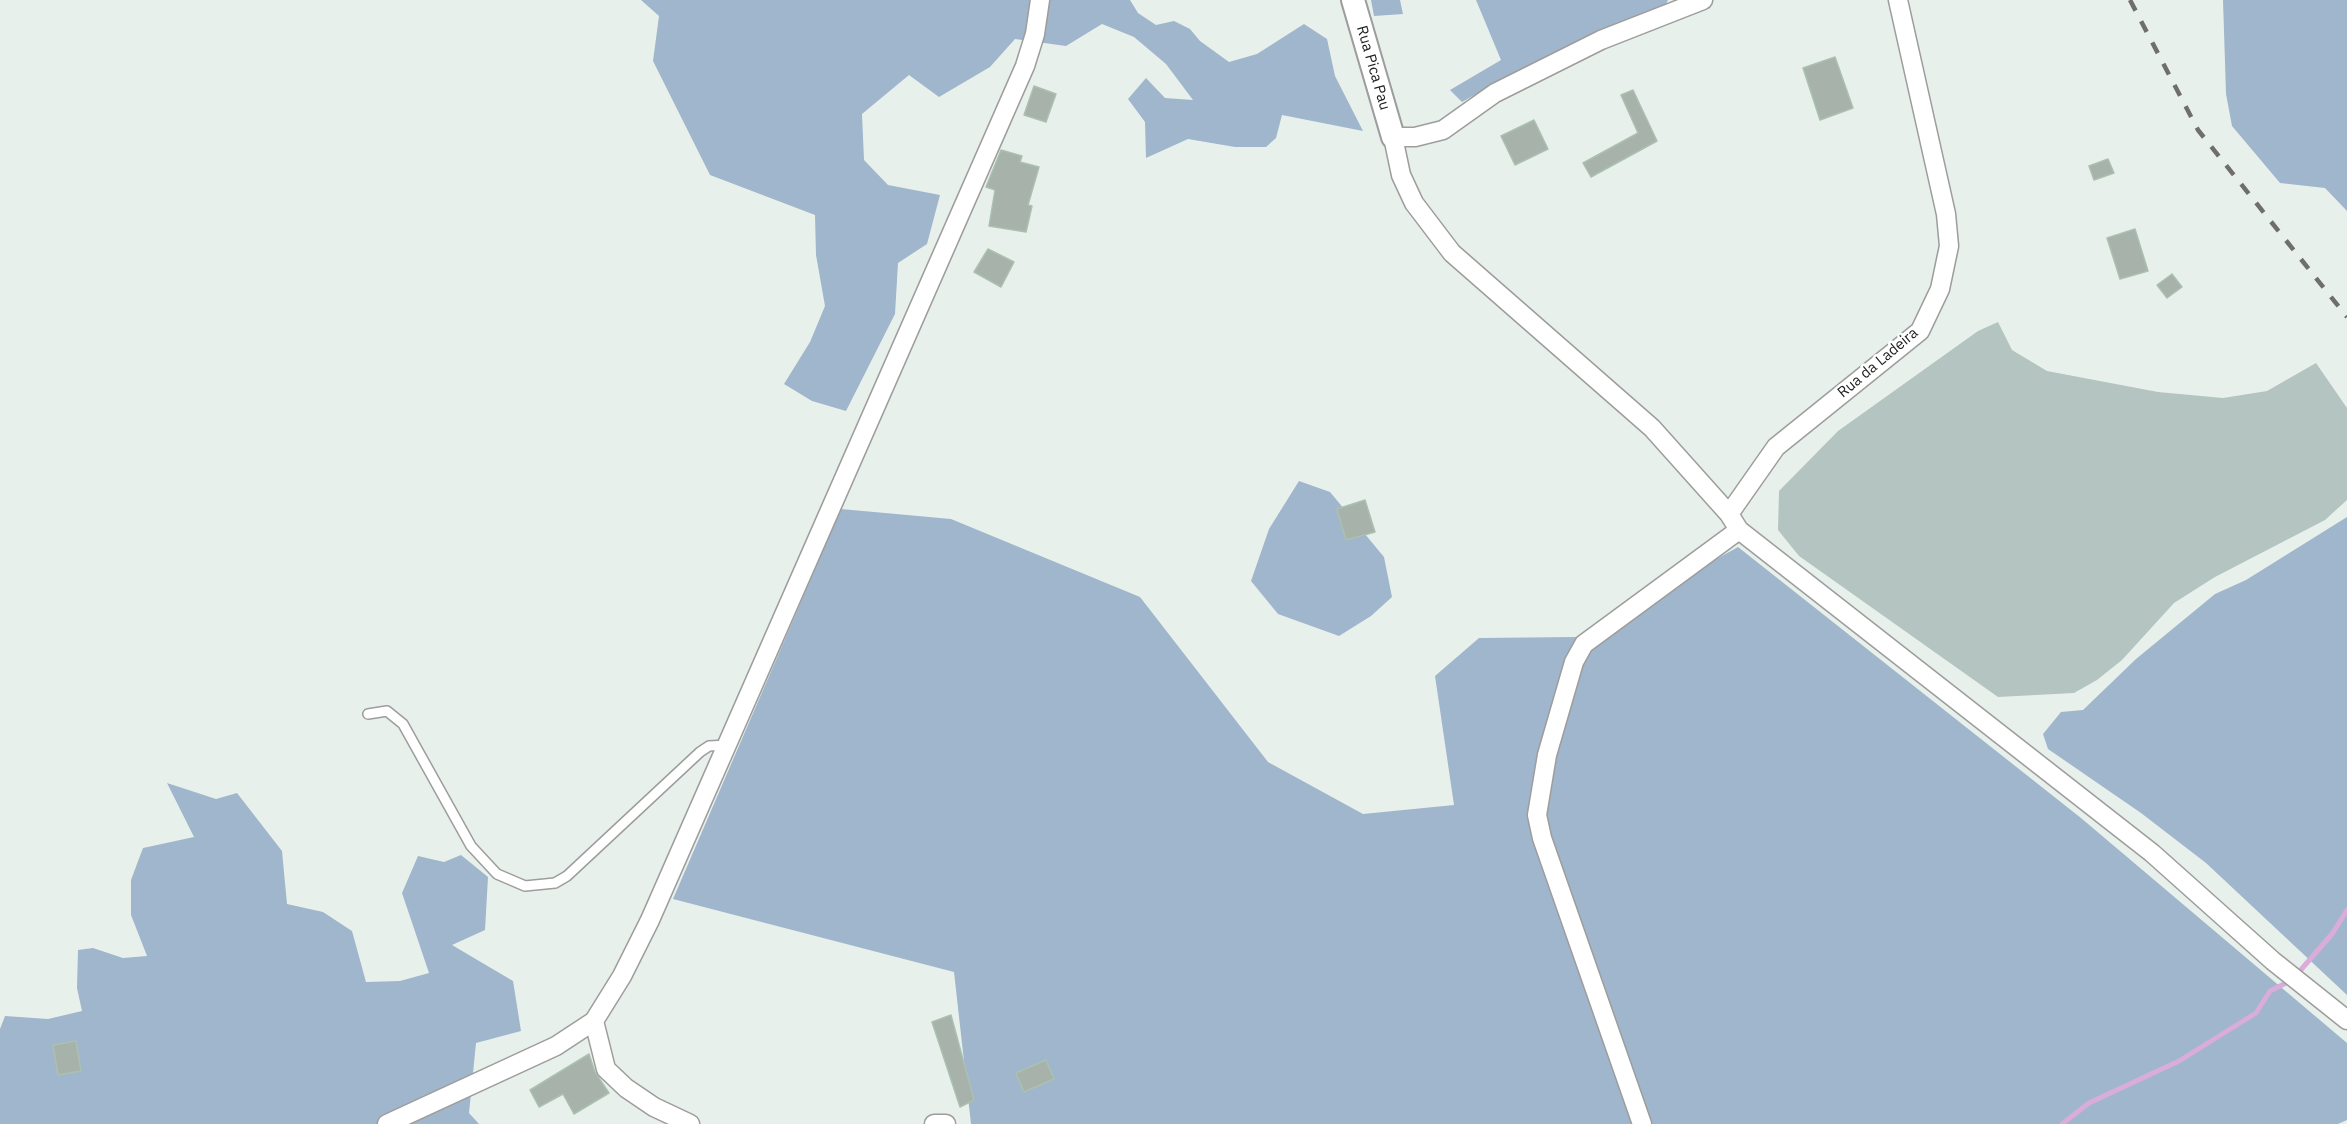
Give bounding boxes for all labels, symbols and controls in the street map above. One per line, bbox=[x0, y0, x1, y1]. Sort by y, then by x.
street label: Rua Pica Pau bbox=[1352, 24, 1394, 112]
street label: Rua da Ladeira bbox=[1834, 324, 1922, 402]

